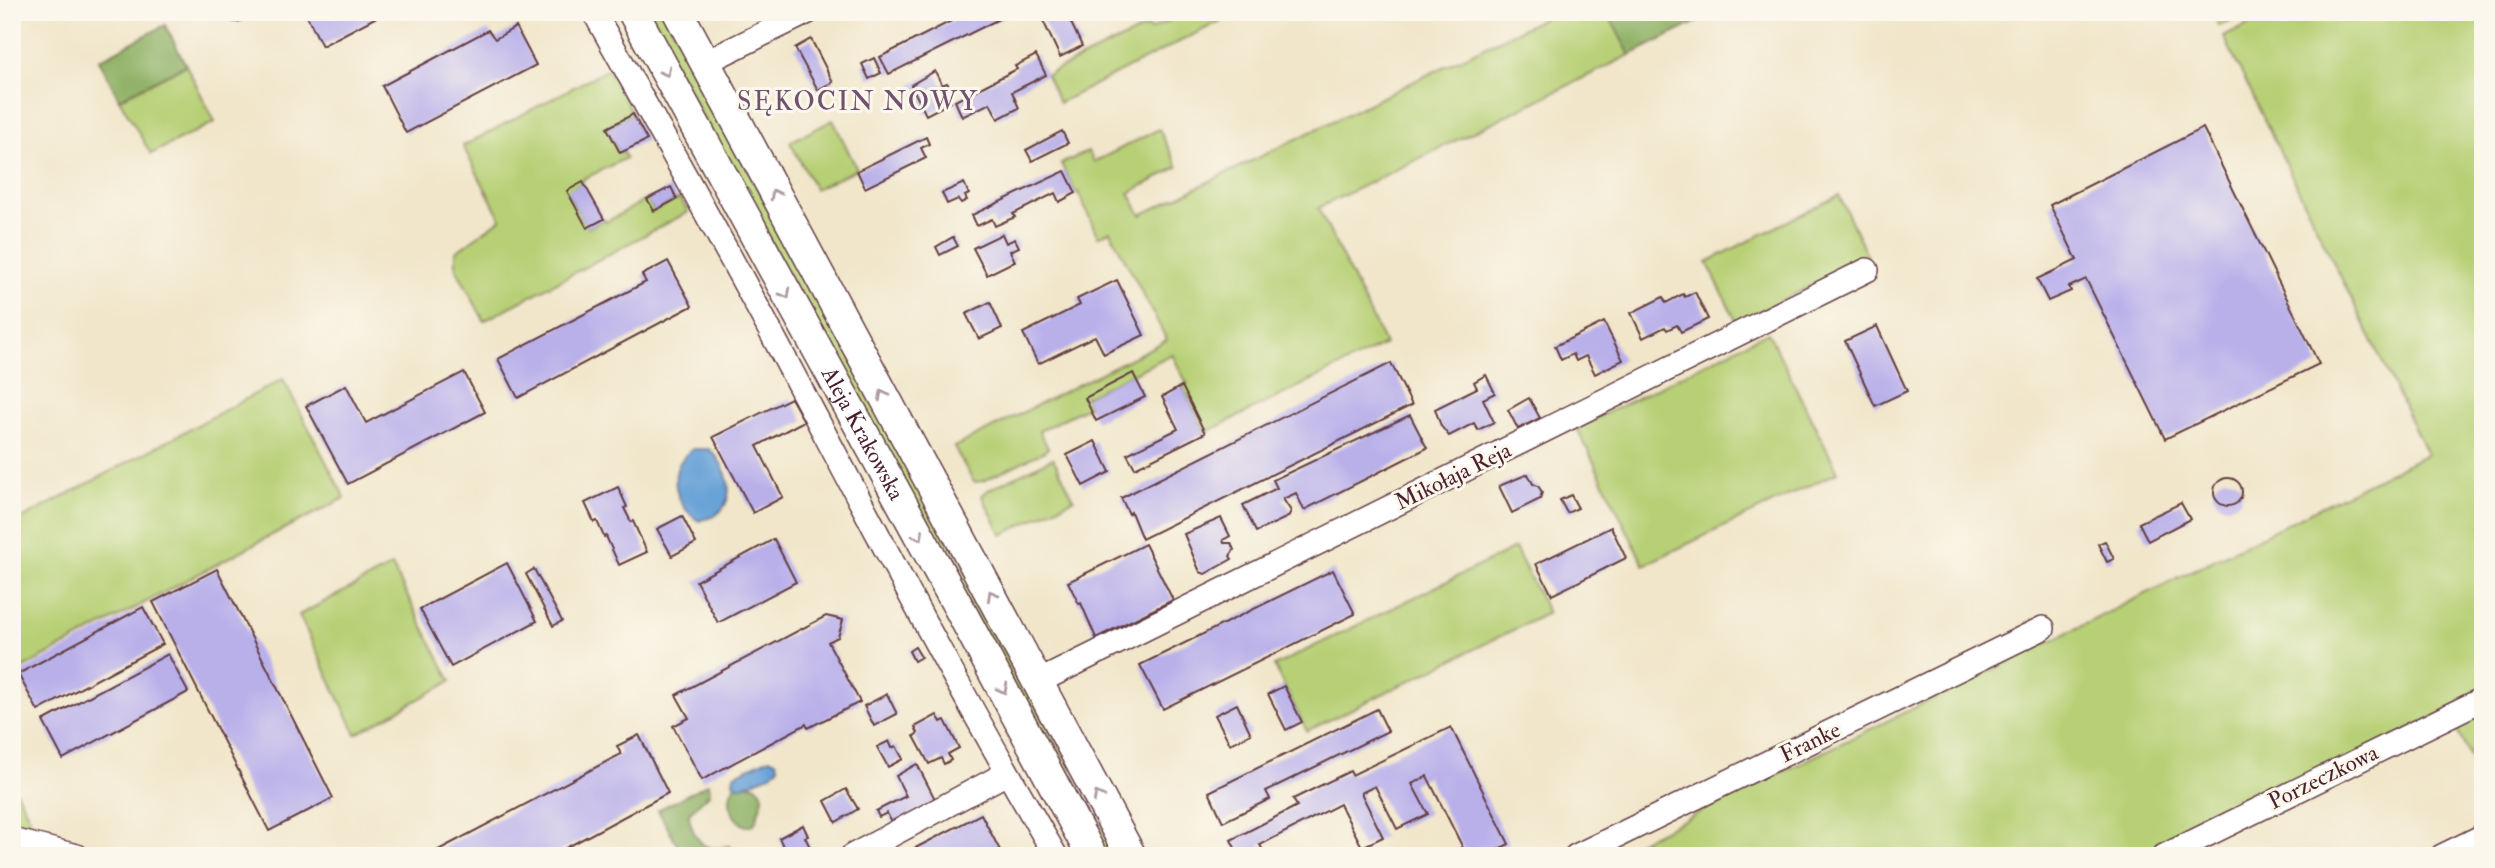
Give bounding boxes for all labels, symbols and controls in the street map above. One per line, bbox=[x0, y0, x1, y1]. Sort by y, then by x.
one-way arrow bbox=[658, 65, 671, 77]
district label: SĘKOCIN NOWY bbox=[737, 86, 979, 118]
one-way arrow bbox=[770, 189, 783, 202]
one-way arrow bbox=[778, 286, 791, 299]
street label: Aleja Krakowska bbox=[815, 360, 912, 505]
one-way arrow bbox=[878, 389, 892, 402]
street label: Mikołaja Reja bbox=[1390, 435, 1516, 517]
one-way arrow bbox=[911, 529, 924, 541]
one-way arrow bbox=[987, 589, 1000, 602]
one-way arrow bbox=[995, 682, 1008, 695]
street label: Franke bbox=[1775, 715, 1845, 769]
street label: Porzeczkowa bbox=[2263, 738, 2383, 816]
one-way arrow bbox=[1093, 790, 1107, 803]

